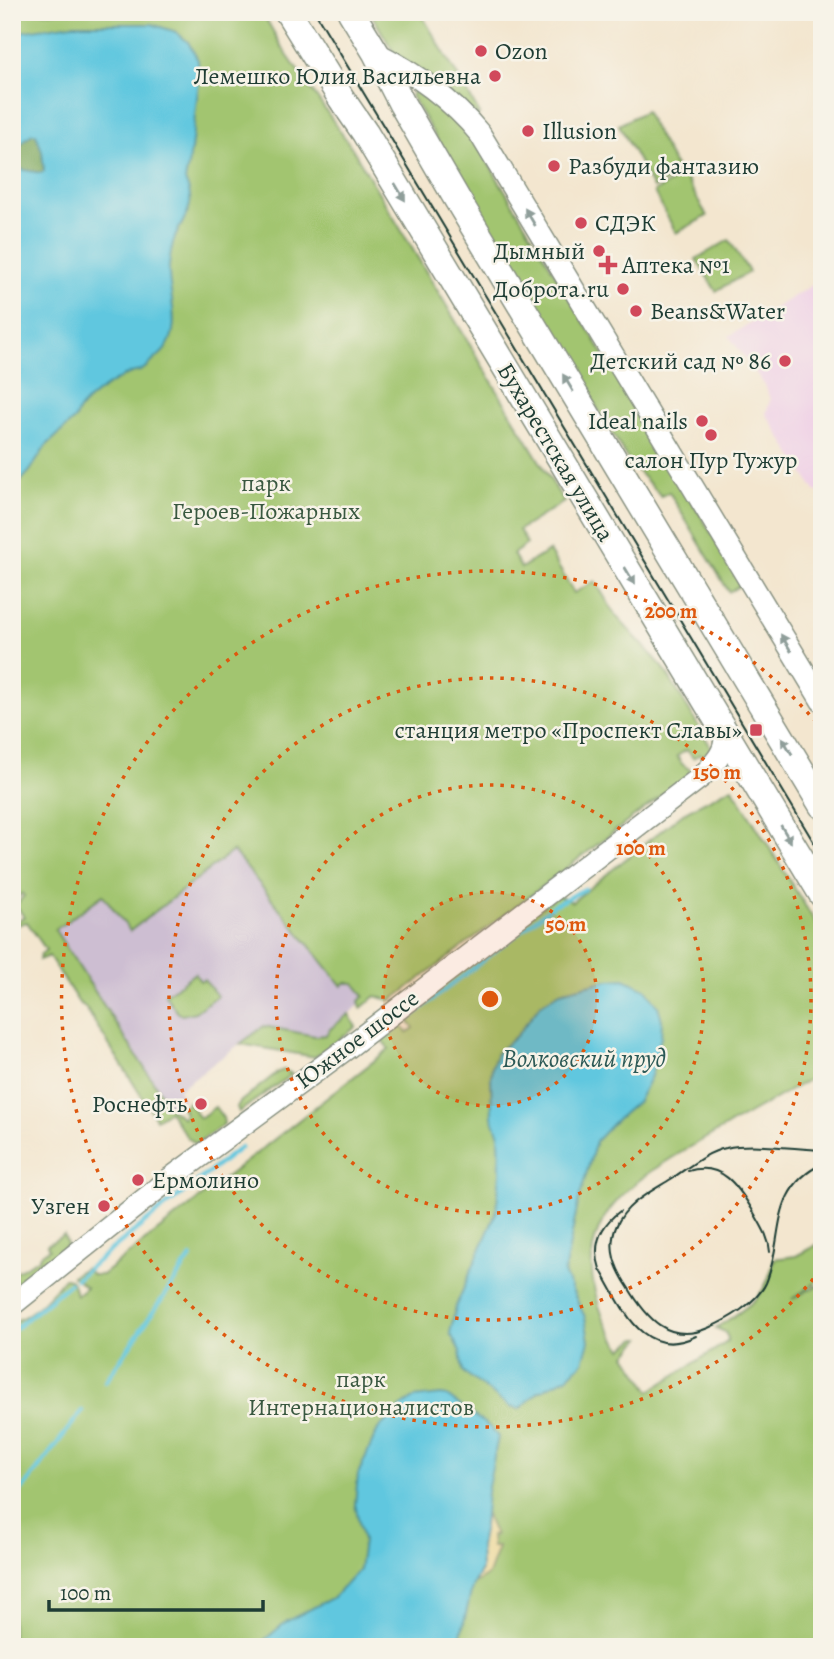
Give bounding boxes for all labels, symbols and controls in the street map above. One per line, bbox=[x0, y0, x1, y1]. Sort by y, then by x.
place label: Ozon bbox=[495, 35, 548, 67]
marker: Ozon bbox=[473, 43, 489, 59]
place label: Лемешко Юлия Васильевна bbox=[193, 60, 481, 92]
marker: Лемешко Юлия Васильевна bbox=[487, 68, 503, 84]
place label: Illusion bbox=[542, 115, 617, 147]
marker: Illusion bbox=[520, 123, 536, 139]
place label: Разбуди фантазию bbox=[568, 150, 759, 182]
marker: Разбуди фантазию bbox=[546, 158, 562, 174]
one-way arrow bbox=[394, 182, 406, 201]
place label: СДЭК bbox=[595, 207, 656, 239]
one-way arrow bbox=[524, 208, 537, 227]
marker: СДЭК bbox=[573, 215, 589, 231]
place label: Дымный bbox=[494, 235, 585, 267]
marker: Дымный bbox=[591, 243, 607, 259]
place label: Аптека №1 bbox=[621, 249, 730, 281]
marker: Аптека №1 bbox=[600, 257, 616, 273]
place label: Доброта.ru bbox=[493, 273, 609, 305]
marker: Доброта.ru bbox=[615, 281, 631, 297]
place label: Beans&Water bbox=[650, 295, 785, 327]
marker: Beans&Water bbox=[628, 303, 644, 319]
place label: Детский сад № 86 bbox=[590, 345, 771, 377]
marker: Детский сад № 86 bbox=[777, 353, 793, 369]
street label: Бухарестская улица bbox=[490, 357, 622, 547]
one-way arrow bbox=[562, 374, 575, 393]
place label: Ideal nails bbox=[588, 405, 688, 437]
marker: Ideal nails bbox=[694, 413, 710, 429]
marker: салон Пур Тужур bbox=[703, 427, 719, 443]
place label: салон Пур Тужур bbox=[625, 444, 797, 476]
park label: парк Героев-Пожарных bbox=[172, 467, 360, 527]
one-way arrow bbox=[624, 567, 636, 586]
text: 200 m bbox=[645, 597, 698, 625]
one-way arrow bbox=[780, 633, 793, 652]
place label: станция метро «Проспект Славы» bbox=[394, 714, 742, 746]
marker: станция метро «Проспект Славы» bbox=[748, 722, 764, 738]
one-way arrow bbox=[780, 737, 793, 756]
text: 150 m bbox=[693, 758, 742, 786]
one-way arrow bbox=[779, 824, 792, 843]
text: 100 m bbox=[616, 834, 666, 862]
text: 50 m bbox=[546, 910, 587, 938]
street label: Южное шоссе bbox=[289, 982, 425, 1096]
centre of rings bbox=[478, 987, 502, 1011]
water label: Волковский пруд bbox=[502, 1041, 666, 1076]
place label: Роснефть bbox=[92, 1088, 188, 1120]
marker: Роснефть bbox=[193, 1096, 209, 1112]
place label: Ермолино bbox=[152, 1164, 259, 1196]
marker: Ермолино bbox=[130, 1172, 146, 1188]
place label: Узген bbox=[31, 1190, 90, 1222]
marker: Узген bbox=[96, 1198, 112, 1214]
park label: парк Интернационалистов bbox=[248, 1363, 474, 1423]
scale bar bbox=[49, 1568, 262, 1612]
text: 100 m bbox=[60, 1579, 111, 1607]

